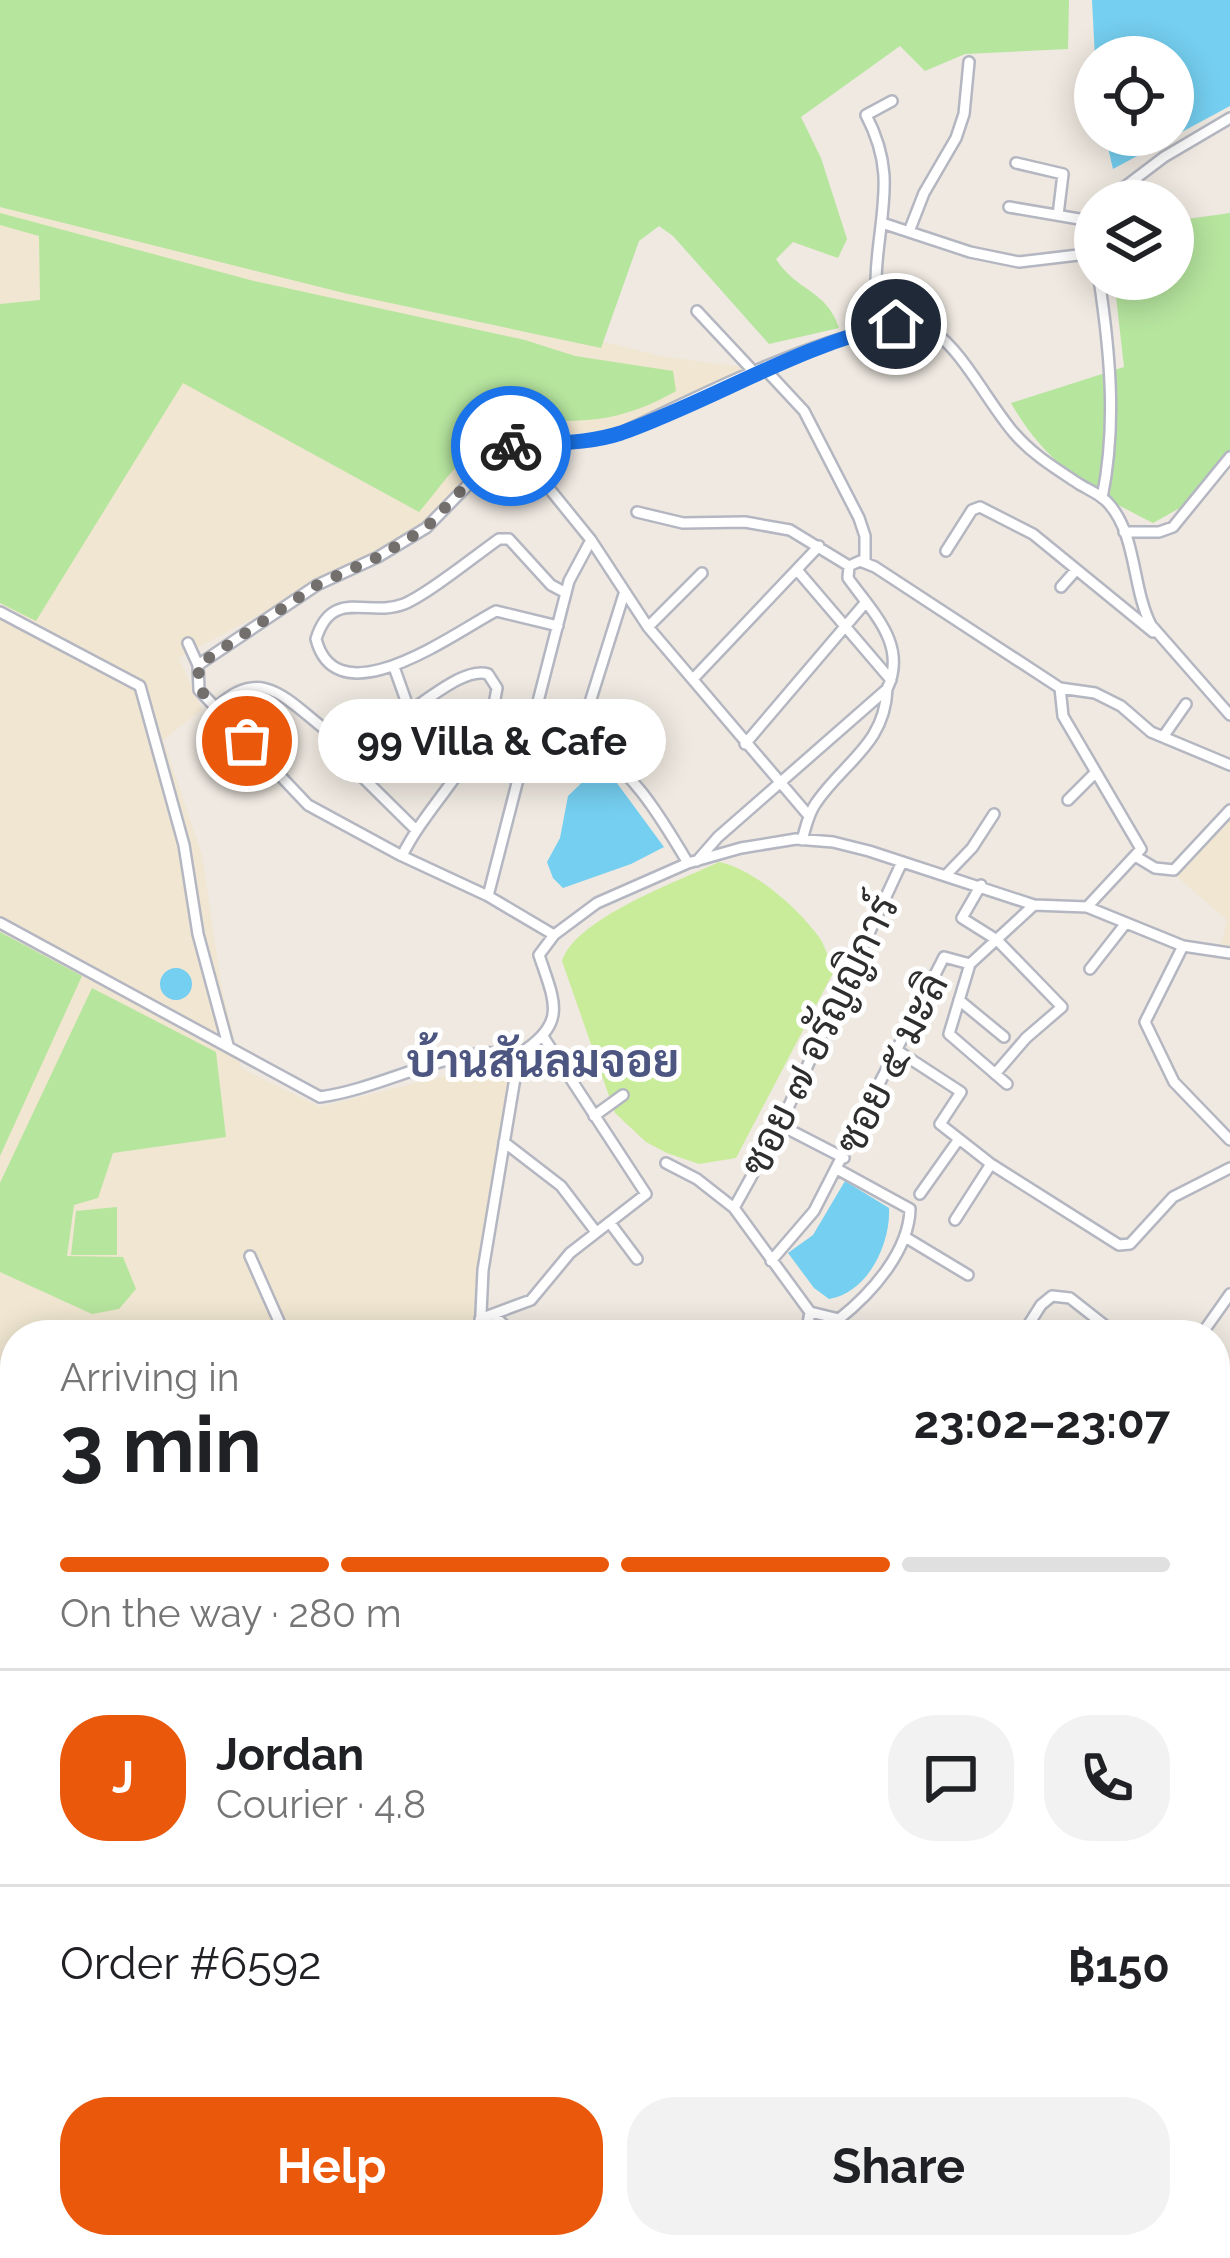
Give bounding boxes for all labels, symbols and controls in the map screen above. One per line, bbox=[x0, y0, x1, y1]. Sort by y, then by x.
map controls bbox=[1074, 36, 1194, 300]
button: locate bbox=[1074, 36, 1194, 156]
button: layers bbox=[1074, 180, 1194, 300]
pin bbox=[845, 273, 947, 375]
icon: home bbox=[863, 291, 929, 357]
courier bbox=[451, 386, 571, 506]
icon: bike bbox=[478, 413, 544, 479]
pin bbox=[196, 690, 298, 792]
callout: 99 Villa & Cafe bbox=[319, 699, 667, 783]
icon: bag bbox=[214, 708, 280, 774]
text: 99 Villa & Cafe bbox=[357, 718, 627, 764]
street label: ซอย ๗ อรัญญิการ์ bbox=[728, 886, 910, 1184]
street label: ซอย ๕ มะลิ bbox=[825, 964, 958, 1162]
district label: บ้านสันลมจอย bbox=[407, 1032, 679, 1088]
text: Arriving in bbox=[60, 1354, 240, 1400]
text: 23:02–23:07 bbox=[914, 1396, 1170, 1449]
text: 3 min bbox=[60, 1399, 262, 1490]
text: On the way · 280 m bbox=[60, 1590, 402, 1636]
button: chat bbox=[888, 1715, 1014, 1841]
button: phone bbox=[1044, 1715, 1170, 1841]
text: Jordan bbox=[216, 1728, 364, 1781]
text: J bbox=[112, 1751, 134, 1804]
text: Courier · 4.8 bbox=[216, 1781, 426, 1827]
text: Order #6592 bbox=[60, 1937, 322, 1990]
text: ฿150 bbox=[1068, 1940, 1170, 1993]
button: Help bbox=[60, 2097, 603, 2235]
button: Share bbox=[627, 2097, 1170, 2235]

